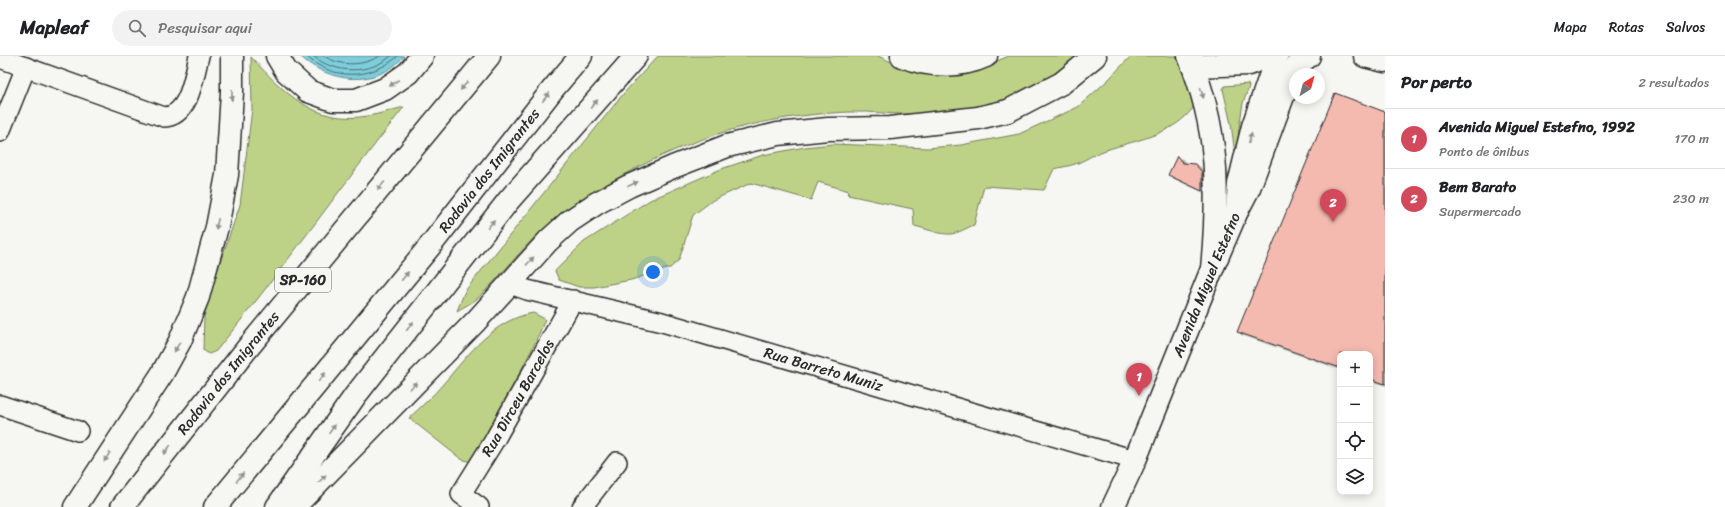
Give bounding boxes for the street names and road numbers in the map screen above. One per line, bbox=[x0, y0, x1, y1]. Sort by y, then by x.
street label: Rodovia dos Imigrantes bbox=[432, 102, 547, 239]
street label: Avenida Miguel Estefno bbox=[1164, 208, 1248, 362]
road number: SP-160 bbox=[275, 268, 331, 292]
street label: Rodovia dos Imigrantes bbox=[170, 305, 286, 441]
street label: Rua Dirceu Barcelos bbox=[474, 333, 562, 462]
street label: Rua Barreto Muniz bbox=[761, 339, 887, 399]

